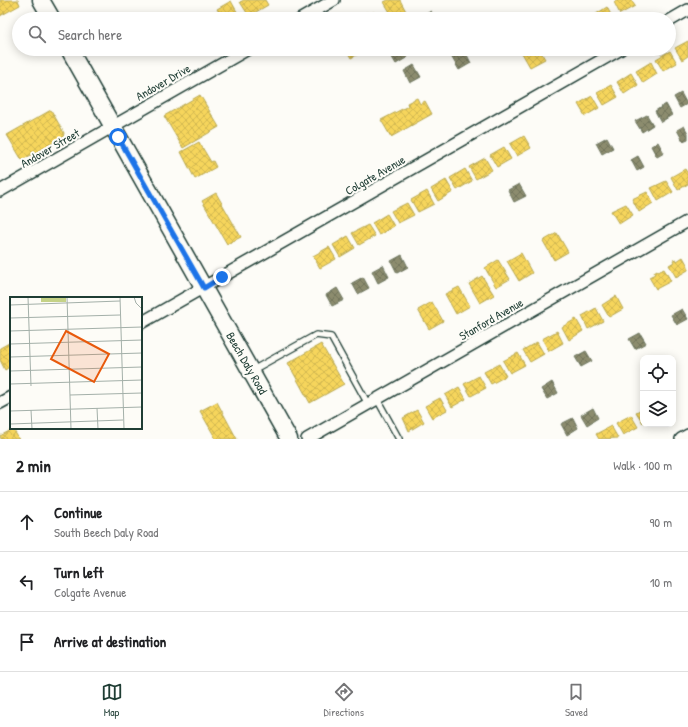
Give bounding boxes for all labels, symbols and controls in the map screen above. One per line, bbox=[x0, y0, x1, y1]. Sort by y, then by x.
search box bbox=[12, 12, 676, 56]
icon: search bbox=[26, 23, 48, 45]
text: Search here bbox=[58, 24, 122, 45]
street label: Andover Drive bbox=[133, 59, 194, 104]
street label: Andover Street bbox=[17, 124, 83, 172]
route start bbox=[109, 128, 127, 146]
street label: Colgate Avenue bbox=[342, 151, 408, 199]
route end bbox=[213, 268, 231, 286]
street label: Stanford Avenue bbox=[456, 294, 526, 344]
inset map bbox=[10, 297, 142, 429]
street label: Beech Daly Road bbox=[222, 329, 272, 397]
map controls bbox=[640, 355, 676, 427]
button: locate bbox=[640, 355, 676, 391]
button: layers bbox=[640, 391, 676, 427]
text: 2 min bbox=[16, 454, 51, 477]
text: Walk · 100 m bbox=[613, 456, 672, 474]
text: Continue bbox=[54, 502, 102, 523]
icon: ahead bbox=[16, 511, 38, 533]
text: 90 m bbox=[650, 513, 672, 531]
text: South Beech Daly Road bbox=[54, 523, 158, 541]
text: Turn left bbox=[54, 562, 104, 583]
icon: left bbox=[16, 571, 38, 593]
text: 10 m bbox=[650, 573, 672, 591]
text: Colgate Avenue bbox=[54, 583, 126, 601]
icon: arrive bbox=[16, 631, 38, 653]
text: Arrive at destination bbox=[54, 631, 166, 652]
tab: Map bbox=[101, 681, 123, 719]
tab: Directions bbox=[324, 681, 364, 719]
tab: Saved bbox=[565, 681, 587, 719]

